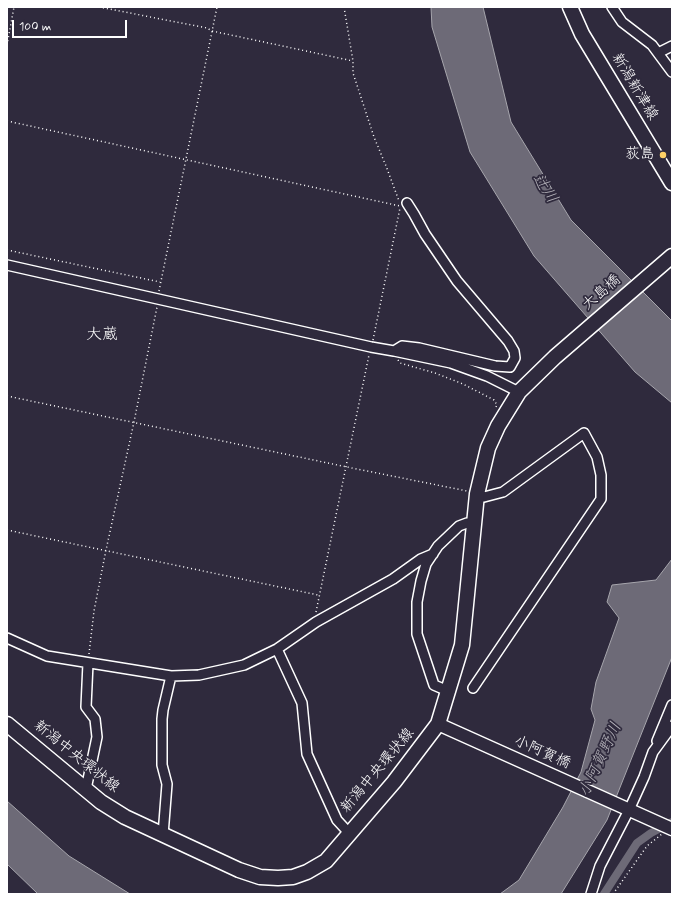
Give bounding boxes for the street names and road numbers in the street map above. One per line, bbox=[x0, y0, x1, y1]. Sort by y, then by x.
street label: 新潟新津線 bbox=[607, 50, 661, 124]
street label: 大島橋 bbox=[579, 271, 625, 315]
street label: 新潟中央環状線 bbox=[30, 717, 122, 797]
street label: 新潟中央環状線 bbox=[337, 725, 419, 817]
street label: 小阿賀橋 bbox=[511, 733, 573, 773]

